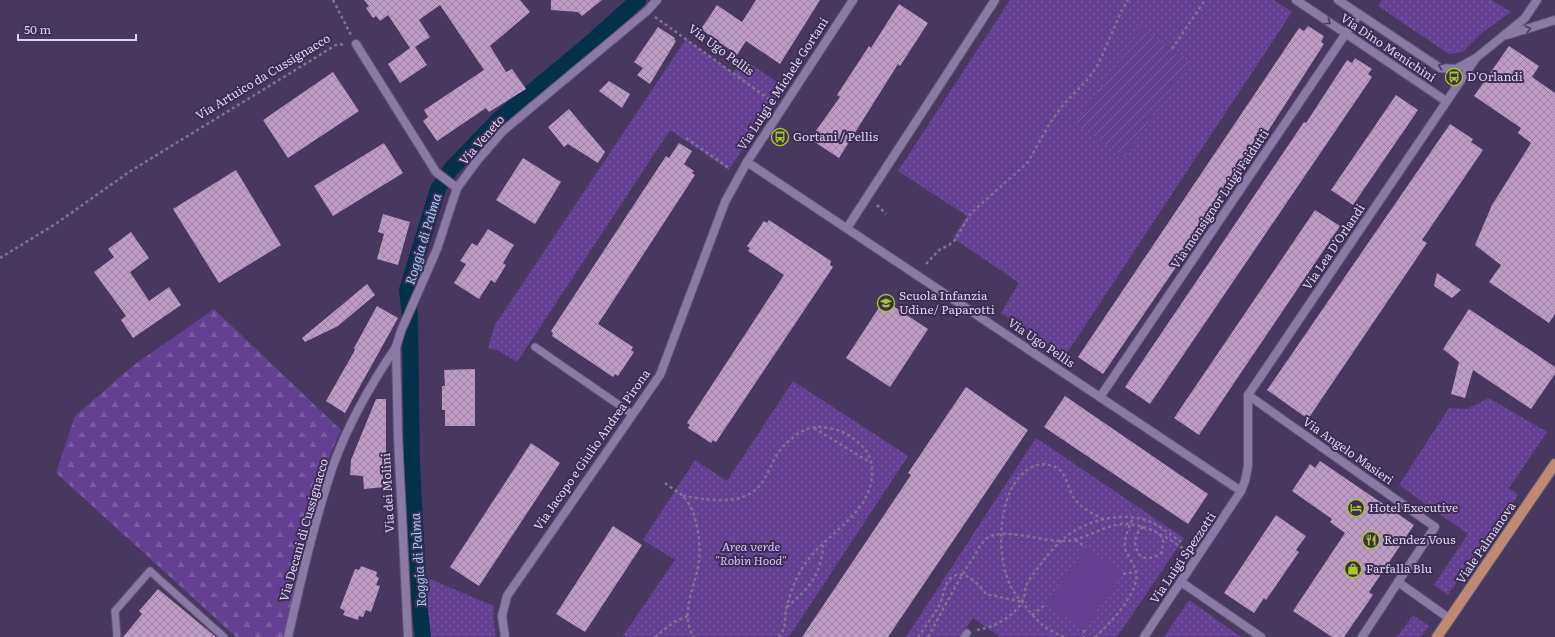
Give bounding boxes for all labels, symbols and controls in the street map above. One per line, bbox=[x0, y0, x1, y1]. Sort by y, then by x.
street label: Via Dino Menichini bbox=[1337, 8, 1440, 86]
street label: Via Luigi e Michele Gortani bbox=[732, 13, 832, 153]
scale bar bbox=[18, 16, 136, 42]
one-way arrow bbox=[1324, 17, 1331, 24]
street label: Via Ugo Pellis bbox=[685, 19, 759, 80]
text: 50 m bbox=[24, 20, 51, 38]
one-way arrow bbox=[1524, 25, 1531, 34]
street label: Via Artuico da Cussignacco bbox=[192, 29, 333, 124]
one-way arrow bbox=[1437, 63, 1444, 71]
bus stop icon: D'Orlandi bbox=[1444, 67, 1464, 87]
place label: D'Orlandi bbox=[1467, 67, 1523, 85]
street label: Via Veneto bbox=[454, 110, 508, 168]
street label: Via monsignor Luigi Faidutti bbox=[1166, 125, 1273, 272]
bus stop icon: Gortani / Pellis bbox=[770, 127, 790, 147]
place label: Gortani / Pellis bbox=[793, 127, 879, 145]
water label: Roggia di Palma bbox=[400, 190, 446, 287]
street label: Via Lea D'Orlandi bbox=[1298, 200, 1369, 293]
place label: Scuola Infanzia Udine/ Paparotti bbox=[899, 286, 995, 318]
school or university icon: Scuola Infanzia Udine/ Paparotti bbox=[876, 293, 896, 313]
street label: Via Ugo Pellis bbox=[1004, 313, 1079, 372]
street label: Via Jacopo e Giulio Andrea Pirona bbox=[528, 365, 654, 534]
street label: Via Angelo Masieri bbox=[1299, 412, 1398, 488]
street label: Via dei Molini bbox=[376, 453, 398, 533]
street label: Via Decani di Cussignacco bbox=[274, 456, 332, 603]
street label: Viale Palmanova bbox=[1451, 497, 1520, 587]
hotel icon: Hotel Executive bbox=[1346, 498, 1366, 518]
place label: Hotel Executive bbox=[1369, 498, 1458, 516]
street label: Via Luigi Spezzotti bbox=[1145, 508, 1219, 607]
water label: Roggia di Palma bbox=[405, 512, 430, 608]
restaurant icon: Rendez Vous bbox=[1361, 530, 1381, 550]
place label: Rendez Vous bbox=[1384, 530, 1456, 548]
park label: Area verde "Robin Hood" bbox=[715, 537, 787, 569]
shop icon: Farfalla Blu bbox=[1343, 559, 1363, 579]
place label: Farfalla Blu bbox=[1366, 559, 1433, 577]

